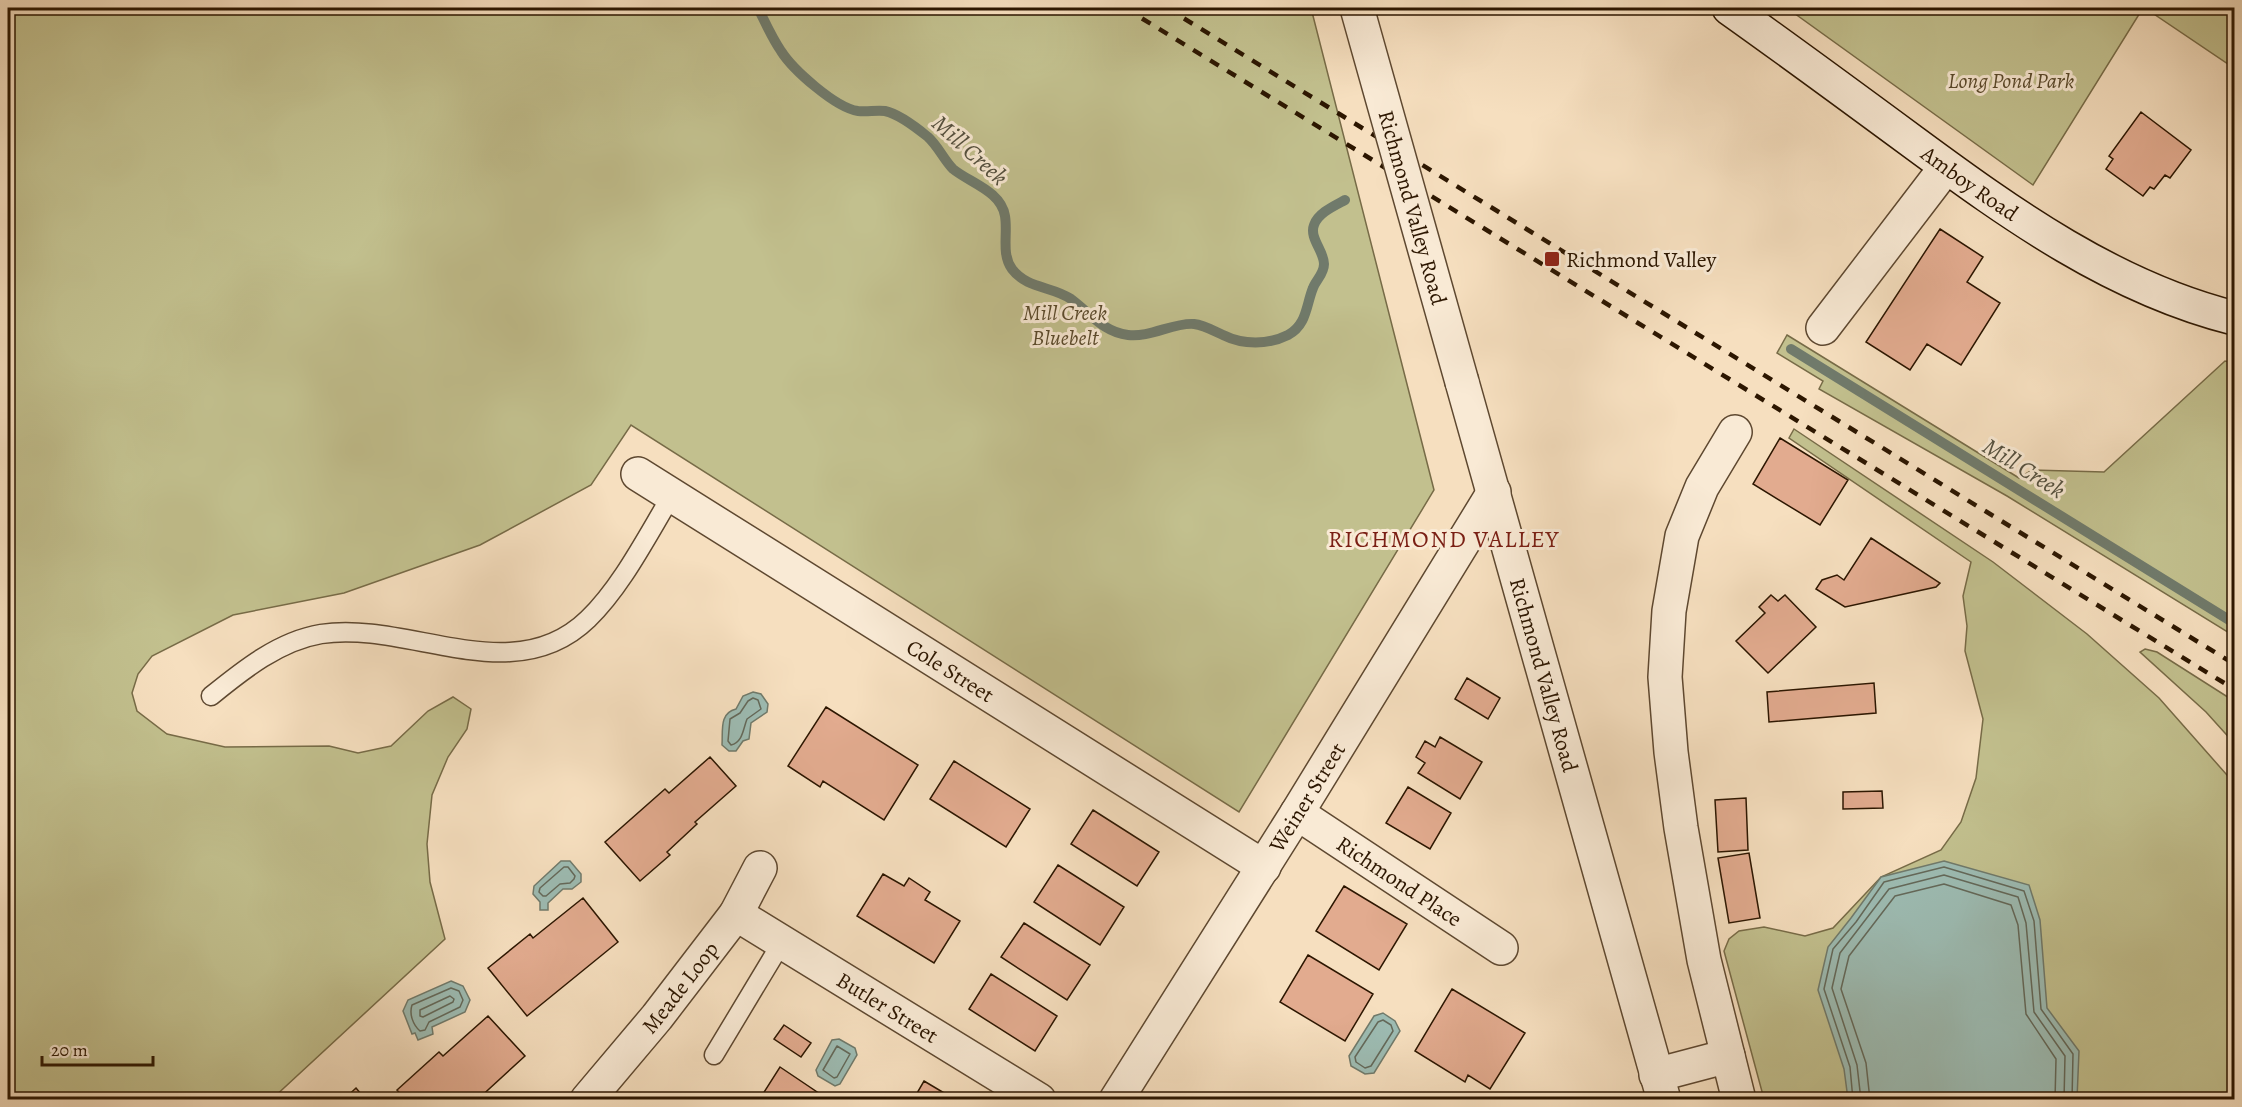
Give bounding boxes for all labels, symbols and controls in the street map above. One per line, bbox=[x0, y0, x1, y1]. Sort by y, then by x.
park label: Long Pond Park bbox=[1948, 66, 2074, 96]
water label: Mill Creek bbox=[925, 107, 1015, 193]
street label: Richmond Valley Road bbox=[1370, 107, 1454, 308]
street label: Amboy Road bbox=[1914, 138, 2024, 229]
place label: Richmond Valley bbox=[1566, 245, 1716, 275]
marker: Richmond Valley bbox=[1543, 250, 1561, 268]
park label: Mill Creek Bluebelt bbox=[1023, 298, 1107, 353]
water label: Mill Creek bbox=[1977, 430, 2072, 506]
district label: RICHMOND VALLEY bbox=[1328, 523, 1560, 555]
street label: Richmond Valley Road bbox=[1502, 574, 1585, 776]
street label: Cole Street bbox=[900, 632, 999, 710]
street label: Weiner Street bbox=[1262, 737, 1353, 859]
street label: Richmond Place bbox=[1330, 829, 1468, 934]
street label: Meade Loop bbox=[635, 936, 726, 1040]
street label: Butler Street bbox=[831, 965, 944, 1051]
scale bar bbox=[42, 1029, 153, 1067]
text: 20 m bbox=[51, 1038, 88, 1062]

